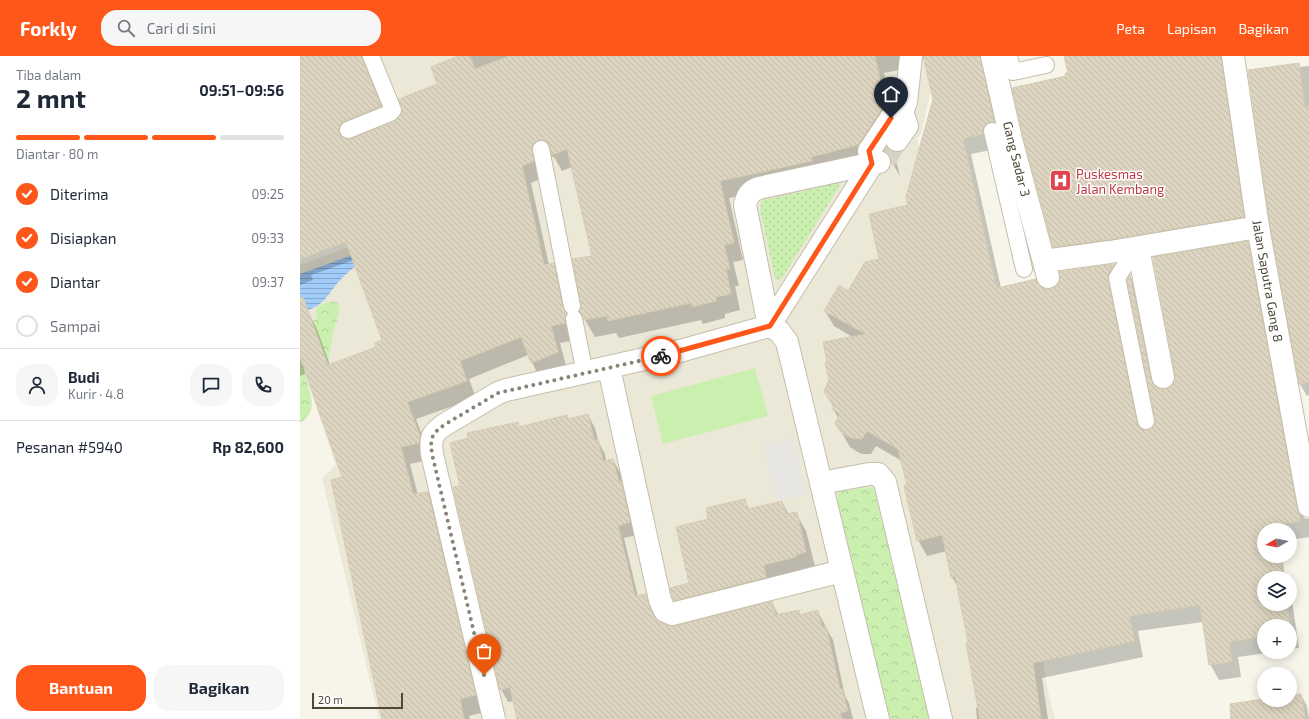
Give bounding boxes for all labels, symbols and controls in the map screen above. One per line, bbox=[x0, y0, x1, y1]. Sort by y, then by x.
search box bbox=[101, 10, 381, 46]
text: Forkly bbox=[20, 17, 77, 40]
icon: search bbox=[115, 17, 137, 39]
text: Cari di sini bbox=[147, 19, 216, 37]
text: Peta bbox=[1116, 20, 1145, 37]
text: Lapisan bbox=[1167, 20, 1216, 37]
text: Bagikan bbox=[1238, 20, 1289, 37]
text: Tiba dalam bbox=[16, 67, 81, 83]
pin bbox=[874, 77, 908, 118]
text: 09:51–09:56 bbox=[199, 81, 284, 99]
text: 2 mnt bbox=[16, 82, 86, 113]
icon: home bbox=[880, 83, 902, 105]
street label: Gang Sadar 3 bbox=[1000, 120, 1034, 198]
text: Diantar · 80 m bbox=[16, 146, 98, 162]
place label: Puskesmas Jalan Kembang bbox=[1076, 166, 1164, 197]
hospital icon: Puskesmas Jalan Kembang bbox=[1048, 168, 1074, 194]
icon: check bbox=[16, 183, 38, 205]
text: Diterima bbox=[50, 185, 109, 203]
text: 09:25 bbox=[251, 186, 284, 202]
street label: Jalan Saputra Gang 8 bbox=[1249, 219, 1287, 343]
icon: check bbox=[16, 227, 38, 249]
text: Disiapkan bbox=[50, 229, 117, 247]
text: 09:33 bbox=[251, 230, 284, 246]
icon: check bbox=[16, 271, 38, 293]
text: Diantar bbox=[50, 273, 101, 291]
text: 09:37 bbox=[252, 274, 284, 290]
text: Sampai bbox=[50, 317, 100, 335]
courier bbox=[641, 336, 681, 376]
icon: bike bbox=[650, 345, 672, 367]
button: person bbox=[16, 364, 58, 406]
button: chat bbox=[190, 364, 232, 406]
button: phone bbox=[242, 364, 284, 406]
text: Budi bbox=[68, 368, 100, 386]
text: Kurir · 4.8 bbox=[68, 386, 124, 402]
text: Pesanan #5940 bbox=[16, 438, 123, 456]
text: Rp 82,600 bbox=[213, 438, 284, 456]
north arrow bbox=[1257, 523, 1297, 563]
map controls bbox=[1257, 523, 1297, 707]
button: layers bbox=[1257, 571, 1297, 611]
button: + bbox=[1257, 619, 1297, 659]
pin bbox=[467, 634, 501, 675]
icon: bag bbox=[473, 640, 495, 662]
button: Bantuan bbox=[16, 665, 146, 711]
button: Bagikan bbox=[154, 665, 284, 711]
button: − bbox=[1257, 667, 1297, 707]
scale bar bbox=[312, 691, 403, 710]
text: 20 m bbox=[318, 693, 343, 706]

